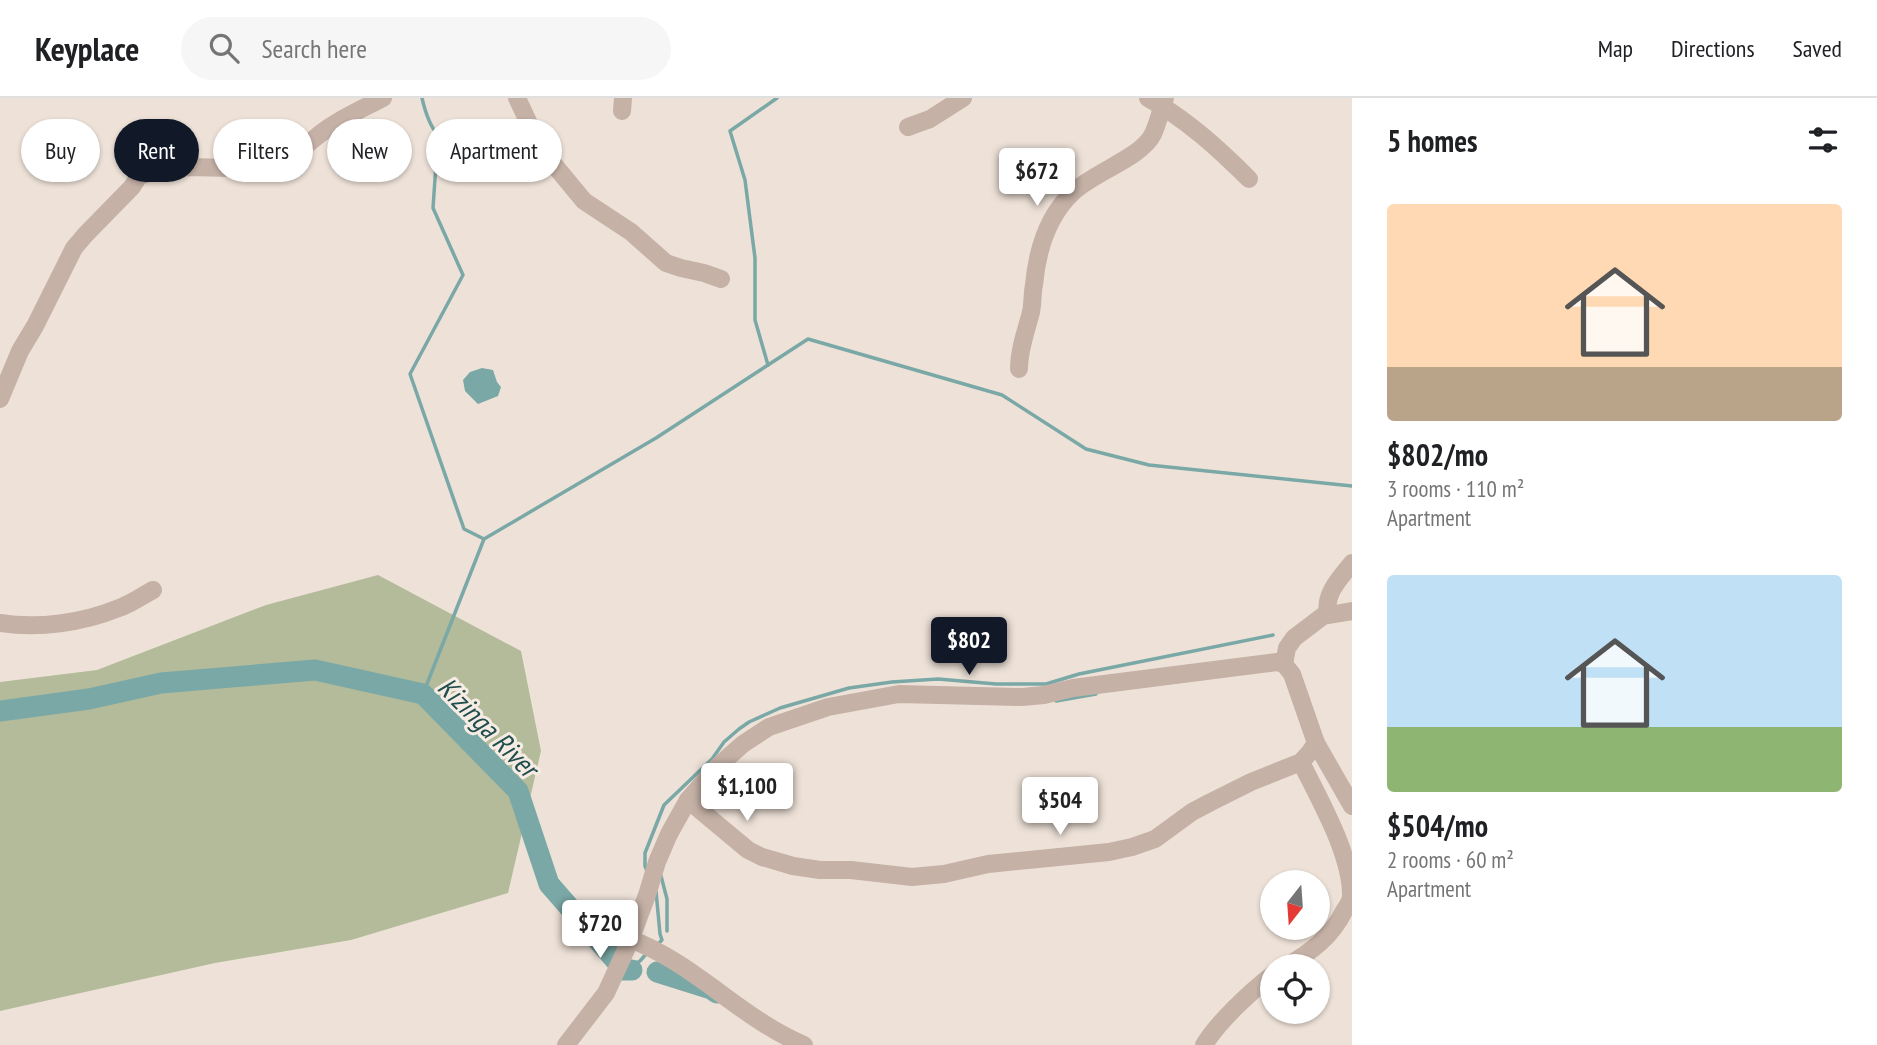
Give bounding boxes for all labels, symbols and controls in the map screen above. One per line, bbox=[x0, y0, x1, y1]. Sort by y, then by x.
search box bbox=[181, 17, 671, 80]
text: Keyplace bbox=[35, 27, 139, 70]
icon: search bbox=[205, 29, 243, 67]
text: Search here bbox=[261, 32, 367, 65]
text: Map bbox=[1598, 33, 1633, 64]
text: Directions bbox=[1671, 33, 1755, 64]
text: Saved bbox=[1793, 33, 1842, 64]
chip: Buy bbox=[21, 119, 100, 182]
chip: Rent bbox=[114, 119, 199, 182]
chip: Filters bbox=[213, 119, 313, 182]
chip: New bbox=[327, 119, 412, 182]
chip: Apartment bbox=[426, 119, 562, 182]
text: 5 homes bbox=[1387, 121, 1478, 160]
icon: filters bbox=[1804, 121, 1842, 159]
pin: $672 bbox=[996, 148, 1078, 208]
text: $672 bbox=[1015, 156, 1059, 185]
icon: home bbox=[1552, 249, 1678, 375]
text: $802/mo bbox=[1387, 435, 1488, 474]
text: 3 rooms · 110 m² bbox=[1387, 474, 1524, 503]
text: Apartment bbox=[1387, 503, 1471, 532]
pin: $802 bbox=[928, 618, 1010, 677]
icon: home bbox=[1552, 620, 1678, 746]
text: $802 bbox=[947, 625, 991, 654]
water label: Kizinga River bbox=[430, 669, 549, 788]
pin: $1,100 bbox=[690, 764, 804, 823]
text: $1,100 bbox=[717, 771, 777, 800]
pin: $504 bbox=[1019, 778, 1101, 837]
text: $504 bbox=[1038, 785, 1082, 814]
text: $504/mo bbox=[1387, 806, 1488, 845]
text: 2 rooms · 60 m² bbox=[1387, 845, 1514, 874]
north arrow bbox=[1260, 870, 1330, 940]
map controls bbox=[1260, 870, 1330, 1024]
text: Apartment bbox=[1387, 874, 1471, 903]
pin: $720 bbox=[559, 900, 641, 960]
text: $720 bbox=[578, 908, 622, 937]
button: locate bbox=[1260, 954, 1330, 1024]

